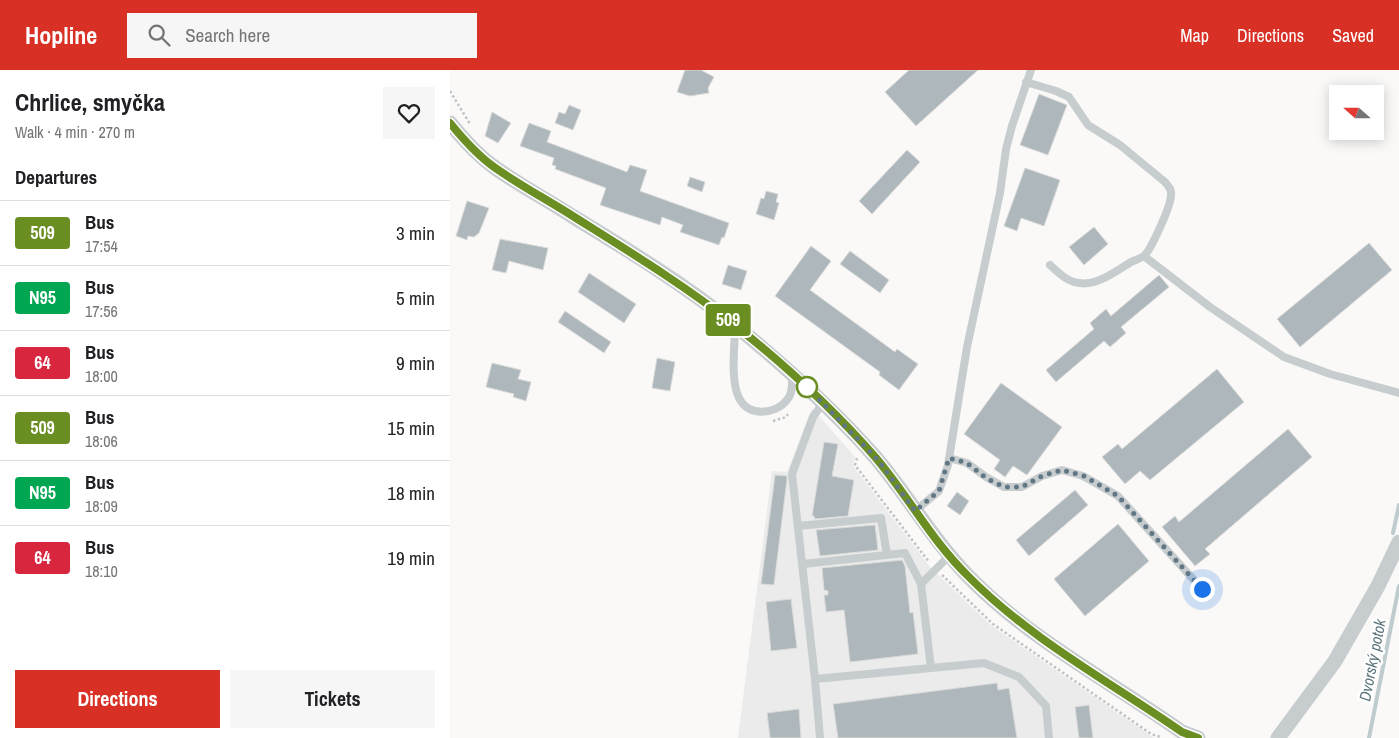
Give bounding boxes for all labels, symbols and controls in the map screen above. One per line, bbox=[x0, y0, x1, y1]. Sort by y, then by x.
search box bbox=[127, 13, 477, 58]
text: Hopline bbox=[25, 19, 97, 51]
icon: search bbox=[145, 21, 173, 49]
text: Search here bbox=[185, 22, 270, 48]
text: Map bbox=[1180, 23, 1209, 48]
text: Directions bbox=[1237, 23, 1304, 48]
text: Saved bbox=[1332, 23, 1374, 48]
north arrow bbox=[1329, 85, 1384, 140]
map controls bbox=[1329, 85, 1384, 140]
text: Chrlice, smyčka bbox=[15, 86, 165, 118]
button: heart bbox=[383, 87, 435, 139]
text: Walk · 4 min · 270 m bbox=[15, 121, 135, 143]
text: Departures bbox=[15, 164, 97, 190]
text: Bus bbox=[85, 209, 114, 235]
text: 509 bbox=[30, 220, 55, 245]
text: 3 min bbox=[396, 220, 435, 246]
text: 17:54 bbox=[85, 235, 118, 257]
text: Bus bbox=[85, 274, 114, 300]
text: N95 bbox=[29, 285, 56, 310]
text: 5 min bbox=[396, 285, 435, 311]
text: 17:56 bbox=[85, 300, 118, 322]
line badge: 509 bbox=[699, 304, 757, 336]
text: 509 bbox=[716, 307, 740, 332]
text: Bus bbox=[85, 339, 114, 365]
text: 64 bbox=[34, 350, 51, 375]
text: 9 min bbox=[396, 350, 435, 376]
text: 18:00 bbox=[85, 365, 118, 387]
unlabelled marker bbox=[796, 376, 818, 398]
text: Bus bbox=[85, 404, 114, 430]
text: 509 bbox=[30, 415, 55, 440]
text: 15 min bbox=[387, 415, 435, 441]
text: 18:06 bbox=[85, 430, 118, 452]
text: Bus bbox=[85, 469, 114, 495]
text: N95 bbox=[29, 480, 56, 505]
text: 18 min bbox=[387, 480, 435, 506]
text: 18:09 bbox=[85, 495, 118, 517]
text: Bus bbox=[85, 534, 114, 560]
text: 64 bbox=[34, 545, 51, 570]
text: 19 min bbox=[387, 545, 435, 571]
text: 18:10 bbox=[85, 560, 118, 582]
your location bbox=[1190, 577, 1215, 602]
water label: Dvorský potok bbox=[1353, 617, 1391, 703]
button: Directions bbox=[15, 670, 220, 728]
button: Tickets bbox=[230, 670, 435, 728]

